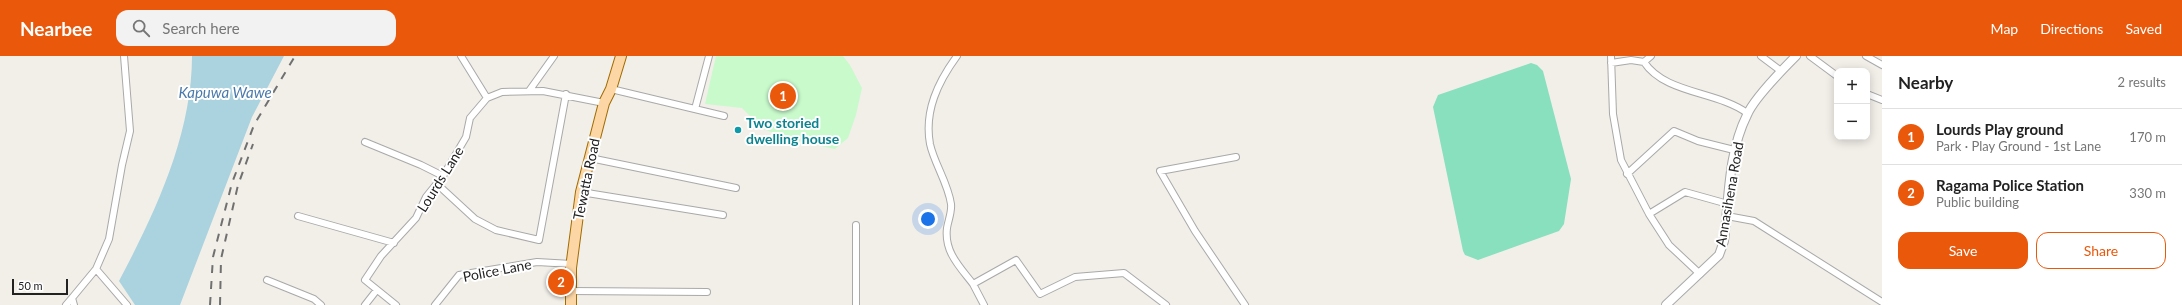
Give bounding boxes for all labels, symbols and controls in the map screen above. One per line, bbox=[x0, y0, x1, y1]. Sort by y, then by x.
search box bbox=[116, 10, 396, 46]
text: Nearbee bbox=[20, 17, 92, 40]
icon: search bbox=[130, 17, 152, 39]
text: Search here bbox=[162, 19, 240, 37]
text: Map bbox=[1991, 20, 2018, 37]
text: Directions bbox=[2040, 20, 2103, 37]
text: Saved bbox=[2125, 20, 2162, 37]
map controls bbox=[1834, 68, 1870, 140]
button: + bbox=[1834, 68, 1870, 104]
text: Nearby bbox=[1898, 72, 1953, 93]
text: 2 results bbox=[2118, 74, 2166, 90]
pin: 1 bbox=[770, 81, 796, 111]
water label: Kapuwa Wawe bbox=[178, 83, 272, 101]
button: − bbox=[1834, 104, 1870, 140]
place label: Two storied dwelling house bbox=[746, 114, 840, 147]
text: Lourds Play ground bbox=[1936, 120, 2064, 138]
marker: Two storied dwelling house bbox=[733, 125, 743, 135]
text: 1 bbox=[1907, 129, 1915, 145]
text: 170 m bbox=[2129, 129, 2166, 145]
street label: Tewatta Road bbox=[569, 137, 603, 221]
text: Park · Play Ground - 1st Lane bbox=[1936, 138, 2101, 154]
street label: Annasihena Road bbox=[1711, 140, 1747, 248]
street label: Lourds Lane bbox=[413, 143, 467, 215]
text: Ragama Police Station bbox=[1936, 176, 2084, 194]
text: 2 bbox=[1907, 185, 1915, 201]
text: 330 m bbox=[2129, 185, 2166, 201]
text: Public building bbox=[1936, 194, 2019, 210]
your location bbox=[918, 209, 938, 229]
button: Save bbox=[1898, 232, 2028, 269]
button: Share bbox=[2036, 232, 2166, 269]
street label: Police Lane bbox=[461, 255, 533, 285]
pin: 2 bbox=[548, 267, 574, 297]
scale bar bbox=[12, 277, 68, 296]
text: 50 m bbox=[18, 279, 43, 292]

